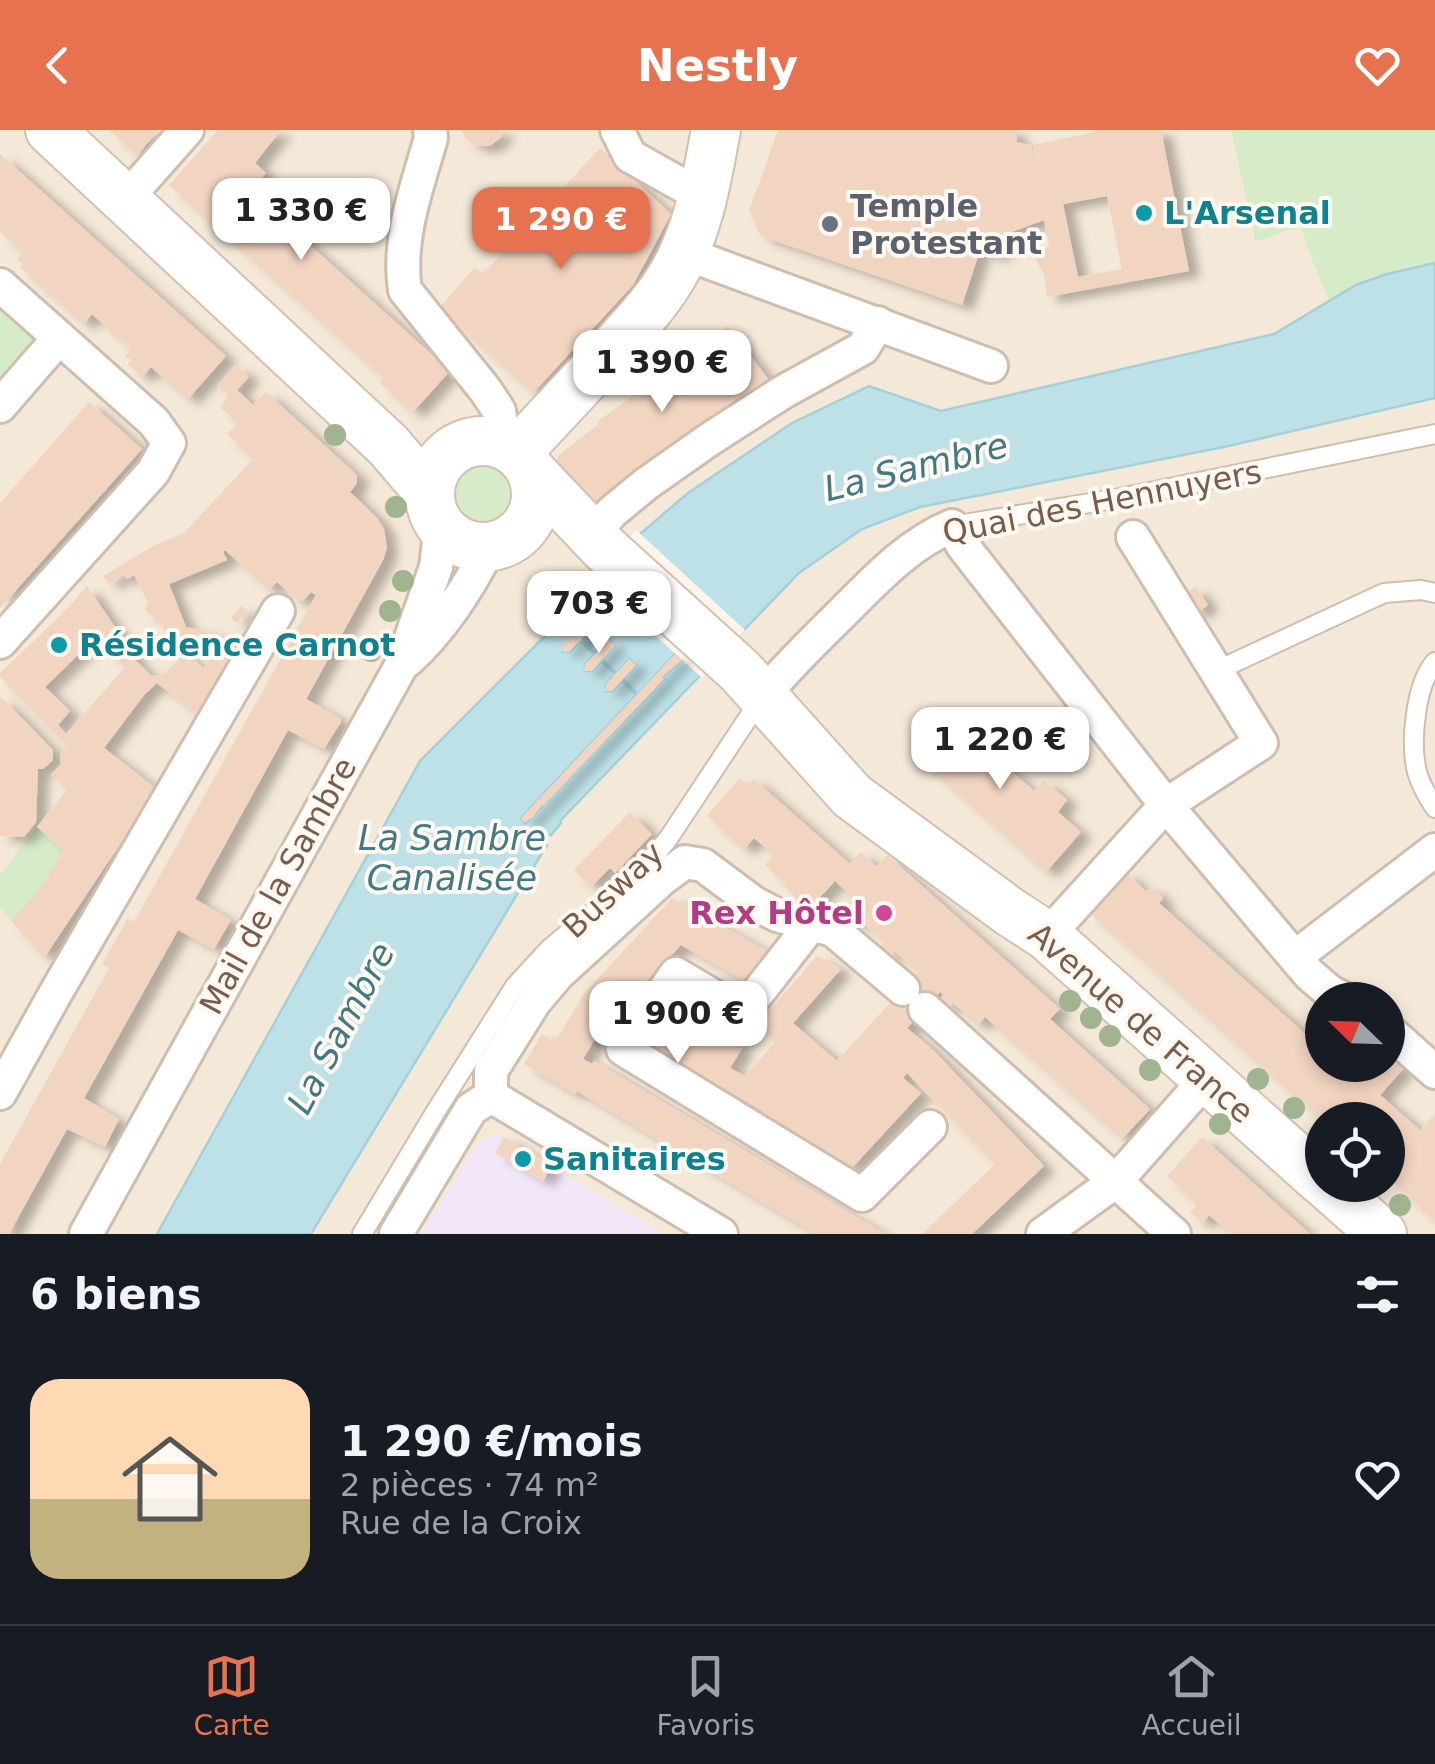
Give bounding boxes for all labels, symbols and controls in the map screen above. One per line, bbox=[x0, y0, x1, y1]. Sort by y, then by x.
icon: back bbox=[30, 38, 85, 93]
icon: heart bbox=[1350, 38, 1405, 93]
text: Nestly bbox=[637, 39, 798, 92]
pin: 1 330 € bbox=[209, 178, 393, 263]
pin: 1 290 € bbox=[469, 187, 653, 272]
place label: Temple Protestant bbox=[850, 187, 1042, 262]
text: 1 330 € bbox=[234, 191, 368, 229]
place label: L'Arsenal bbox=[1164, 194, 1331, 232]
text: 1 290 € bbox=[494, 200, 628, 238]
marker: L'Arsenal bbox=[1133, 202, 1155, 224]
marker: Temple Protestant bbox=[819, 213, 841, 235]
pin: 1 390 € bbox=[570, 330, 754, 415]
text: 1 390 € bbox=[595, 343, 729, 381]
water label: La Sambre bbox=[820, 425, 1012, 509]
street label: Quai des Hennuyers bbox=[939, 452, 1265, 552]
pin: 703 € bbox=[529, 571, 669, 656]
text: 703 € bbox=[549, 584, 649, 622]
place label: Résidence Carnot bbox=[79, 626, 395, 664]
marker: Résidence Carnot bbox=[48, 634, 70, 656]
pin: 1 220 € bbox=[908, 707, 1092, 792]
text: 1 220 € bbox=[933, 720, 1067, 758]
street label: Mail de la Sambre bbox=[192, 751, 364, 1021]
water label: La Sambre Canalisée bbox=[358, 818, 546, 898]
street label: Busway bbox=[555, 834, 671, 946]
place label: Rex Hôtel bbox=[689, 894, 864, 932]
marker: Rex Hôtel bbox=[873, 902, 895, 924]
street label: Avenue de France bbox=[1021, 915, 1261, 1131]
water label: La Sambre bbox=[279, 936, 403, 1120]
pin: 1 900 € bbox=[586, 981, 770, 1066]
north arrow bbox=[1305, 982, 1405, 1082]
map controls bbox=[1305, 982, 1405, 1202]
text: 1 900 € bbox=[611, 994, 745, 1032]
button: locate bbox=[1305, 1102, 1405, 1202]
place label: Sanitaires bbox=[543, 1140, 726, 1178]
marker: Sanitaires bbox=[512, 1148, 534, 1170]
icon: filters bbox=[1350, 1267, 1405, 1322]
text: 6 biens bbox=[30, 1270, 202, 1319]
text: 1 290 €/mois bbox=[340, 1417, 643, 1466]
icon: home bbox=[110, 1419, 230, 1539]
icon: heart bbox=[1350, 1452, 1405, 1507]
text: 2 pièces · 74 m² bbox=[340, 1466, 599, 1504]
text: Rue de la Croix bbox=[340, 1504, 582, 1542]
tab: Carte bbox=[193, 1649, 270, 1742]
tab: Favoris bbox=[657, 1649, 755, 1742]
tab: Accueil bbox=[1142, 1649, 1242, 1742]

